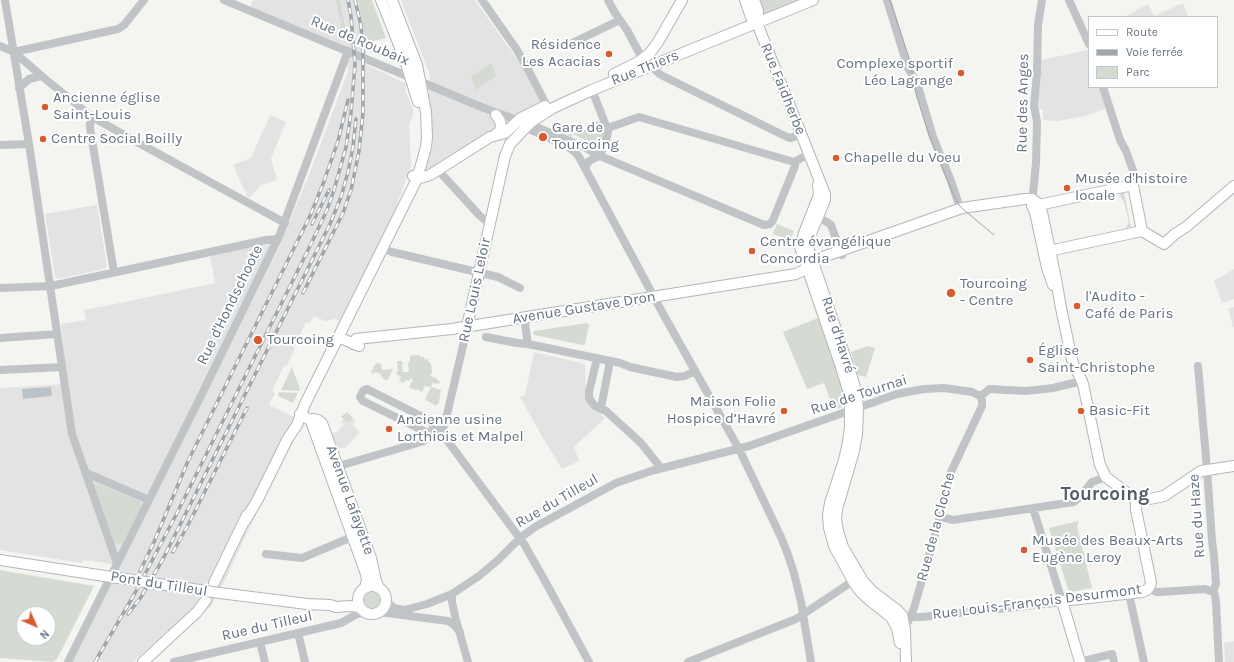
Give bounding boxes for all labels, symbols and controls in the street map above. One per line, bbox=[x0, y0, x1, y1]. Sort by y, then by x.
street label: Rue de Roubaix bbox=[308, 12, 412, 70]
legend bbox=[1088, 16, 1218, 88]
text: Route bbox=[1126, 25, 1158, 39]
place label: Résidence Les Acacias bbox=[522, 36, 601, 71]
street label: Rue Faidherbe bbox=[756, 40, 810, 138]
text: Voie ferrée bbox=[1126, 45, 1183, 59]
street label: Rue Thiers bbox=[608, 46, 682, 90]
marker: Résidence Les Acacias bbox=[604, 49, 614, 59]
street label: Rue des Anges bbox=[1013, 53, 1033, 153]
place label: Complexe sportif Léo Lagrange bbox=[836, 55, 953, 90]
text: Parc bbox=[1126, 65, 1150, 79]
marker: Complexe sportif Léo Lagrange bbox=[956, 68, 966, 78]
place label: Ancienne église Saint-Louis bbox=[53, 89, 160, 124]
marker: Ancienne église Saint-Louis bbox=[40, 102, 50, 112]
place label: Gare de Tourcoing bbox=[552, 119, 619, 154]
place label: Centre Social Boilly bbox=[51, 130, 182, 148]
marker: Gare de Tourcoing bbox=[537, 131, 549, 143]
marker: Centre Social Boilly bbox=[38, 134, 48, 144]
place label: Chapelle du Voeu bbox=[844, 149, 961, 167]
marker: Chapelle du Voeu bbox=[831, 153, 841, 163]
place label: Musée d'histoire locale bbox=[1075, 170, 1187, 205]
marker: Musée d'histoire locale bbox=[1062, 183, 1072, 193]
place label: Centre évangélique Concordia bbox=[760, 233, 891, 268]
street label: Rue Louis Leloir bbox=[455, 236, 495, 344]
street label: Rue d'Hondschoote bbox=[193, 242, 267, 368]
marker: Centre évangélique Concordia bbox=[747, 246, 757, 256]
place label: Tourcoing - Centre bbox=[960, 275, 1027, 310]
marker: Tourcoing - Centre bbox=[945, 287, 957, 299]
street label: Avenue Gustave Dron bbox=[511, 288, 657, 328]
place label: l'Audito - Café de Paris bbox=[1085, 288, 1173, 323]
street label: Rue d'Havré bbox=[817, 294, 859, 376]
marker: l'Audito - Café de Paris bbox=[1072, 301, 1082, 311]
place label: Tourcoing bbox=[267, 331, 334, 349]
marker: Tourcoing bbox=[252, 334, 264, 346]
place label: Église Saint-Christophe bbox=[1038, 342, 1155, 377]
marker: Église Saint-Christophe bbox=[1025, 355, 1035, 365]
street label: Rue de Tournai bbox=[808, 371, 910, 419]
place label: Maison Folie Hospice d’Havré bbox=[667, 393, 776, 428]
place label: Basic-Fit bbox=[1089, 402, 1150, 420]
marker: Maison Folie Hospice d’Havré bbox=[779, 406, 789, 416]
marker: Basic-Fit bbox=[1076, 406, 1086, 416]
place label: Ancienne usine Lorthiois et Malpel bbox=[397, 411, 524, 446]
marker: Ancienne usine Lorthiois et Malpel bbox=[384, 424, 394, 434]
street label: Avenue Lafayette bbox=[322, 443, 378, 557]
street label: Rue du Tilleul bbox=[512, 470, 602, 532]
street label: Rue de la Cloche bbox=[913, 471, 959, 583]
street label: Rue du Haze bbox=[1185, 473, 1209, 559]
district label: Tourcoing bbox=[1061, 484, 1149, 506]
place label: Musée des Beaux-Arts Eugène Leroy bbox=[1032, 532, 1183, 567]
marker: Musée des Beaux-Arts Eugène Leroy bbox=[1019, 545, 1029, 555]
street label: Pont du Tilleul bbox=[109, 567, 209, 601]
street label: Rue Louis-François Desurmont bbox=[931, 580, 1143, 624]
north arrow bbox=[16, 606, 56, 646]
street label: Rue du Tilleul bbox=[220, 607, 314, 645]
text: N bbox=[37, 627, 52, 642]

